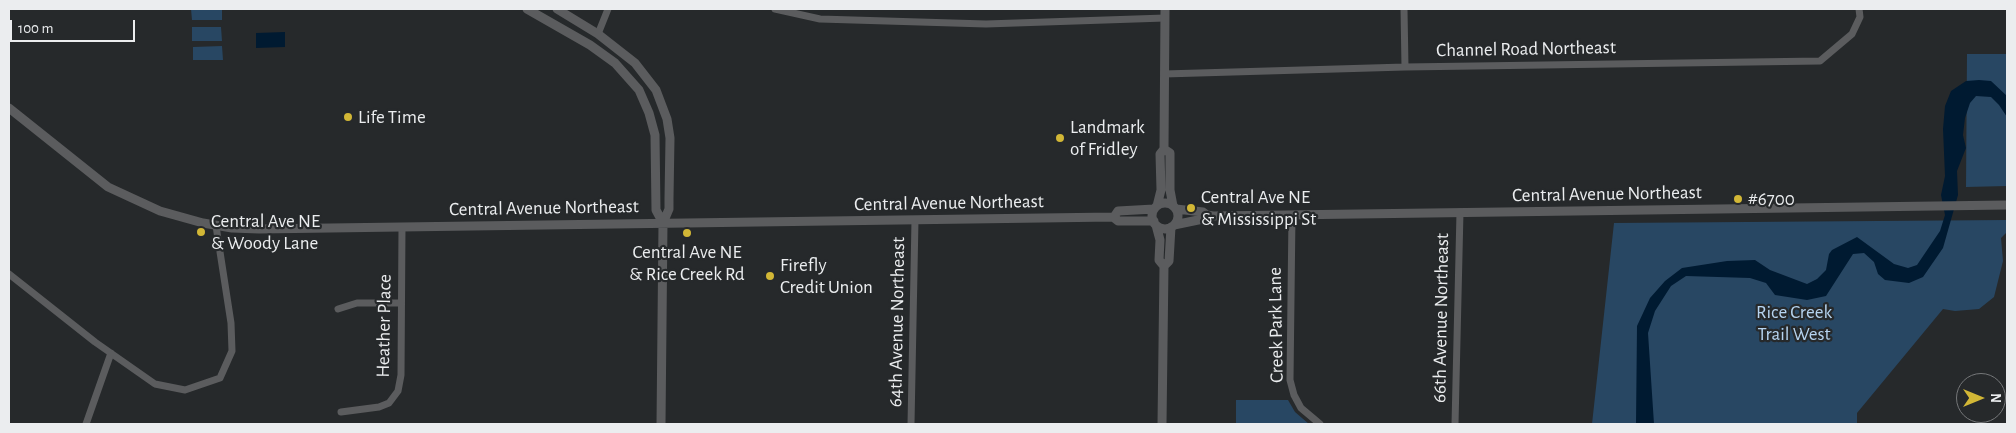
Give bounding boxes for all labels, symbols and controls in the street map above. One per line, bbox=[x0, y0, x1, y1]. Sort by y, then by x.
scale bar bbox=[12, 10, 138, 42]
text: 100 m bbox=[18, 21, 53, 36]
street label: Channel Road Northeast bbox=[1436, 36, 1616, 62]
place label: Life Time bbox=[358, 106, 426, 128]
marker: Life Time bbox=[342, 111, 354, 123]
place label: Landmark of Fridley bbox=[1070, 116, 1145, 160]
marker: Landmark of Fridley bbox=[1054, 132, 1066, 144]
street label: Central Avenue Northeast bbox=[1512, 181, 1702, 207]
place label: Central Ave NE & Mississippi St bbox=[1201, 186, 1316, 230]
place label: #6700 bbox=[1748, 188, 1795, 210]
street label: Central Avenue Northeast bbox=[854, 190, 1044, 216]
marker: #6700 bbox=[1732, 193, 1744, 205]
street label: Central Avenue Northeast bbox=[449, 195, 639, 221]
marker: Central Ave NE & Mississippi St bbox=[1185, 202, 1197, 214]
place label: Central Ave NE & Woody Lane bbox=[211, 210, 320, 254]
marker: Central Ave NE & Woody Lane bbox=[195, 226, 207, 238]
marker: Central Ave NE & Rice Creek Rd bbox=[681, 227, 693, 239]
street label: 66th Avenue Northeast bbox=[1428, 233, 1454, 403]
street label: 64th Avenue Northeast bbox=[884, 237, 910, 407]
place label: Central Ave NE & Rice Creek Rd bbox=[629, 241, 745, 285]
place label: Firefly Credit Union bbox=[780, 254, 873, 298]
street label: Creek Park Lane bbox=[1264, 267, 1288, 383]
marker: Firefly Credit Union bbox=[764, 270, 776, 282]
street label: Heather Place bbox=[372, 274, 396, 378]
park label: Rice Creek Trail West bbox=[1756, 301, 1832, 345]
north arrow bbox=[1956, 373, 2006, 423]
text: N bbox=[1988, 393, 2002, 403]

